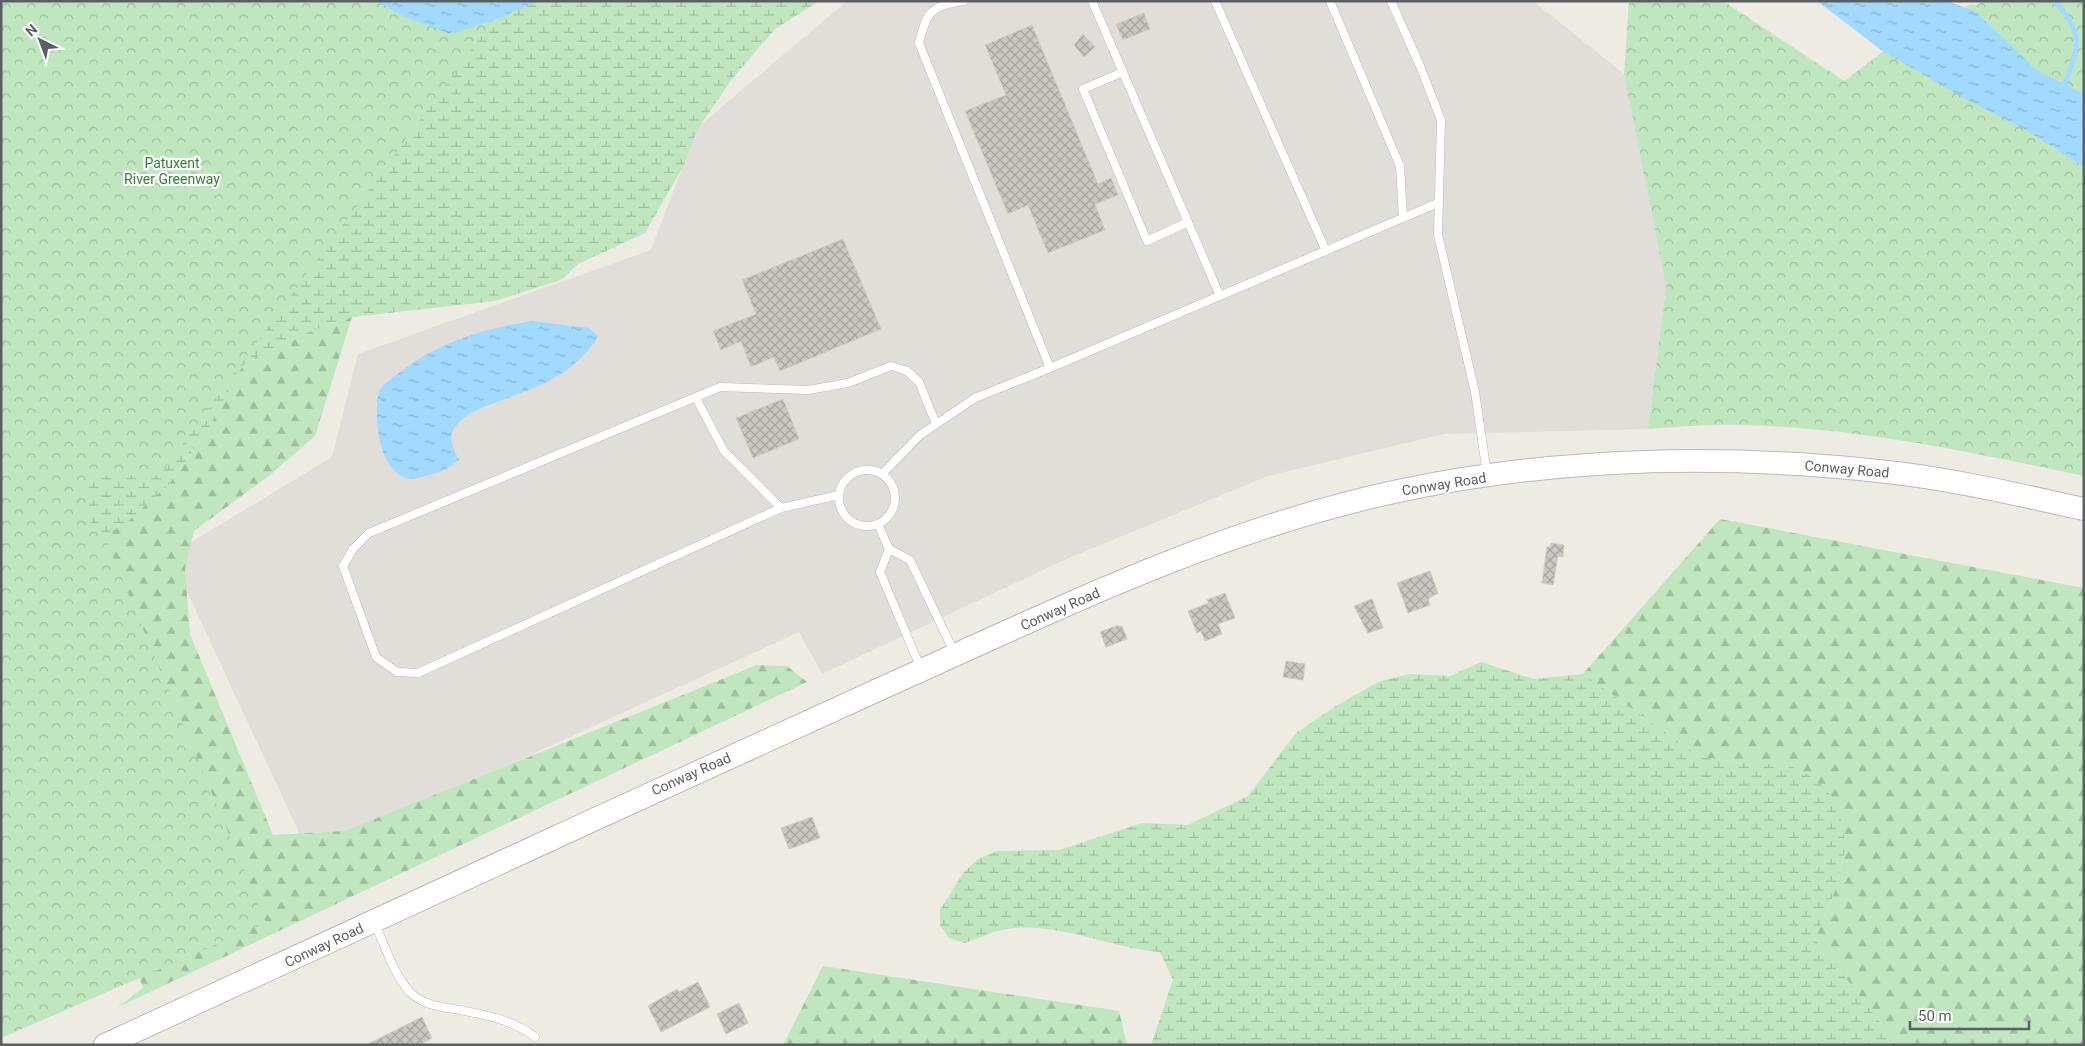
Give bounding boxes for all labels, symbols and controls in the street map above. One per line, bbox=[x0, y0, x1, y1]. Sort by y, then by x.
north arrow bbox=[15, 15, 65, 65]
text: N bbox=[22, 21, 40, 40]
park label: Patuxent River Greenway bbox=[124, 155, 220, 187]
street label: Conway Road bbox=[1804, 457, 1890, 481]
street label: Conway Road bbox=[1401, 469, 1487, 499]
street label: Conway Road bbox=[1018, 584, 1102, 634]
street label: Conway Road bbox=[649, 749, 733, 799]
street label: Conway Road bbox=[282, 920, 366, 970]
scale bar bbox=[1910, 998, 2029, 1030]
text: 50 m bbox=[1918, 1007, 1952, 1025]

